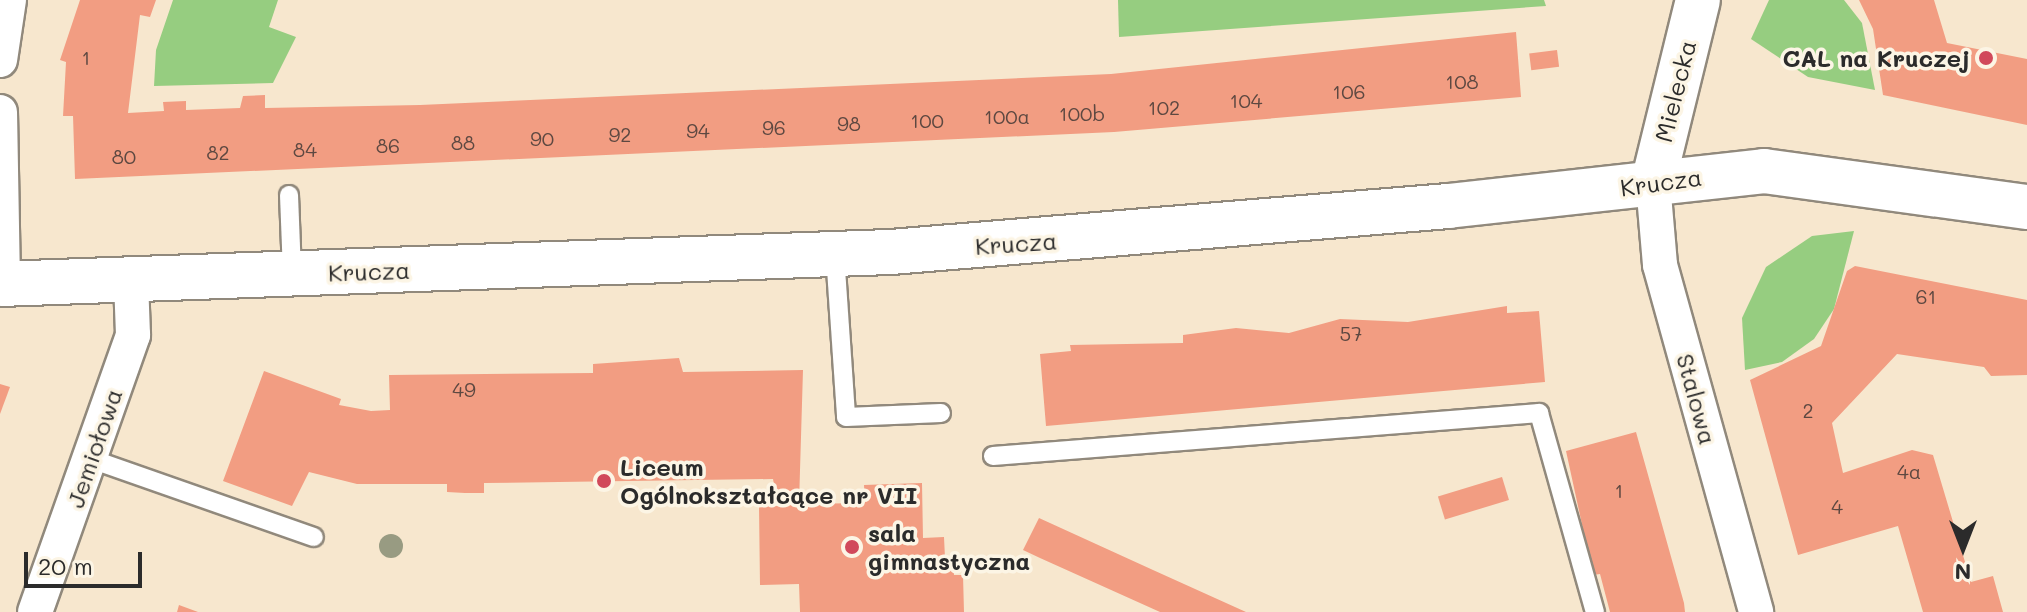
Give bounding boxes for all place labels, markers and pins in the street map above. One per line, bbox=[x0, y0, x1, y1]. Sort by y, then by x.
place label: CAL na Kruczej bbox=[1782, 44, 1970, 72]
marker: CAL na Kruczej bbox=[1977, 49, 1995, 67]
place label: Liceum Ogólnokształcące nr VII bbox=[620, 453, 917, 509]
marker: Liceum Ogólnokształcące nr VII bbox=[595, 472, 613, 490]
place label: sala gimnastyczna bbox=[868, 519, 1030, 575]
marker: sala gimnastyczna bbox=[843, 538, 861, 556]

